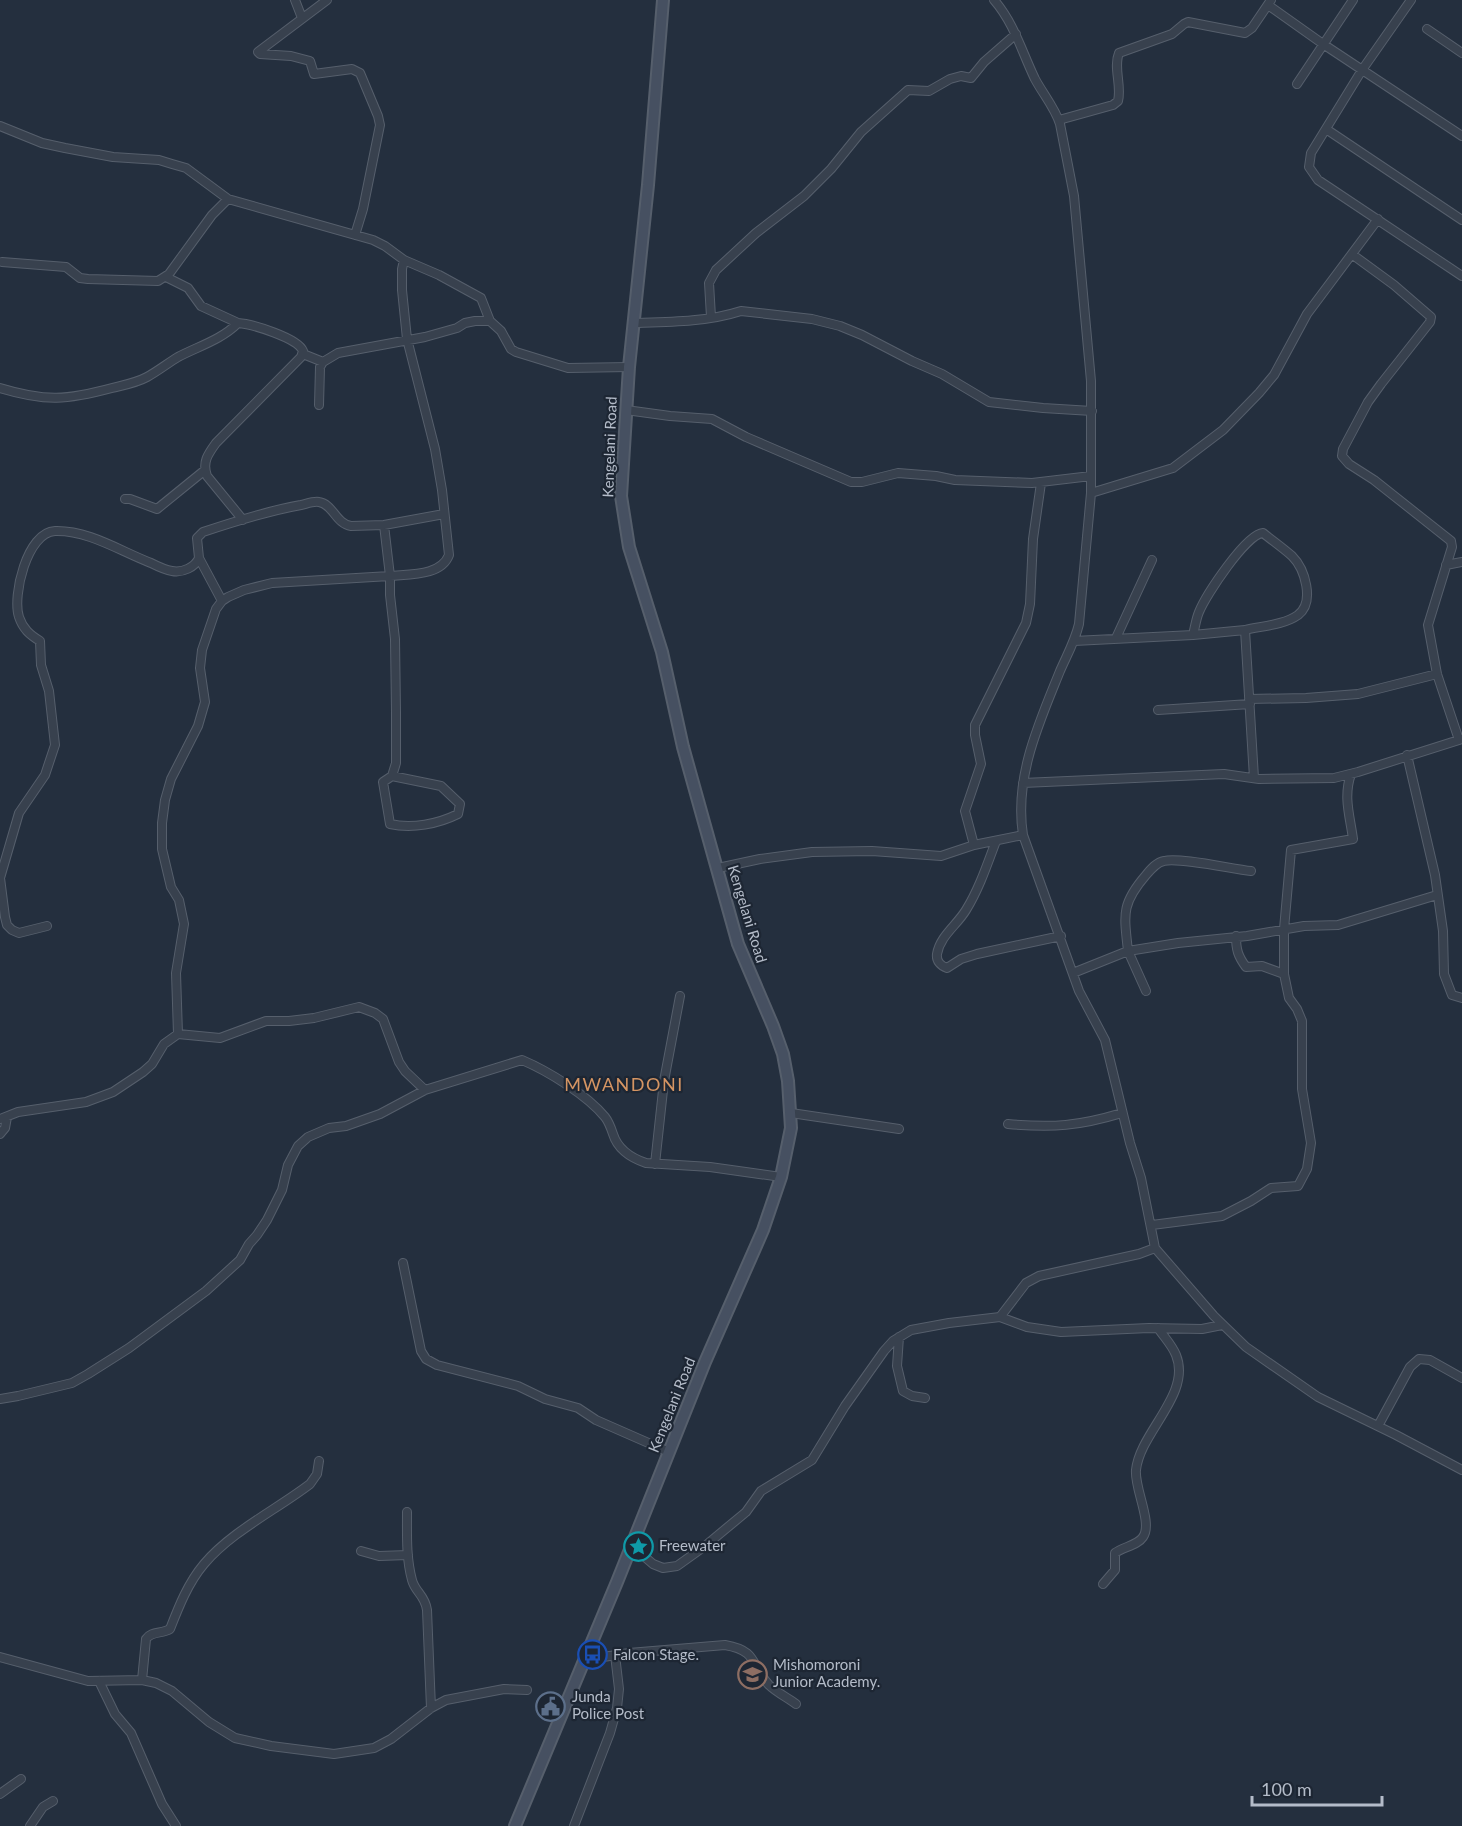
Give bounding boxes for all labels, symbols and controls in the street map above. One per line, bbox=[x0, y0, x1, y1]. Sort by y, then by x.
street label: Kengelani Road bbox=[598, 396, 620, 498]
street label: Kengelani Road bbox=[725, 863, 771, 965]
district label: MWANDONI bbox=[564, 1073, 684, 1095]
street label: Kengelani Road bbox=[644, 1354, 698, 1455]
place icon: Freewater bbox=[622, 1530, 654, 1562]
place label: Freewater bbox=[659, 1536, 726, 1554]
bus stop icon: Falcon Stage. bbox=[576, 1639, 608, 1671]
place label: Falcon Stage. bbox=[613, 1645, 699, 1663]
place label: Mishomoroni Junior Academy. bbox=[773, 1655, 880, 1690]
school or university icon: Mishomoroni Junior Academy. bbox=[736, 1658, 768, 1690]
place label: Junda Police Post bbox=[572, 1687, 645, 1722]
public building icon: Junda Police Post bbox=[535, 1690, 567, 1722]
scale bar bbox=[1252, 1769, 1382, 1807]
text: 100 m bbox=[1261, 1778, 1312, 1800]

